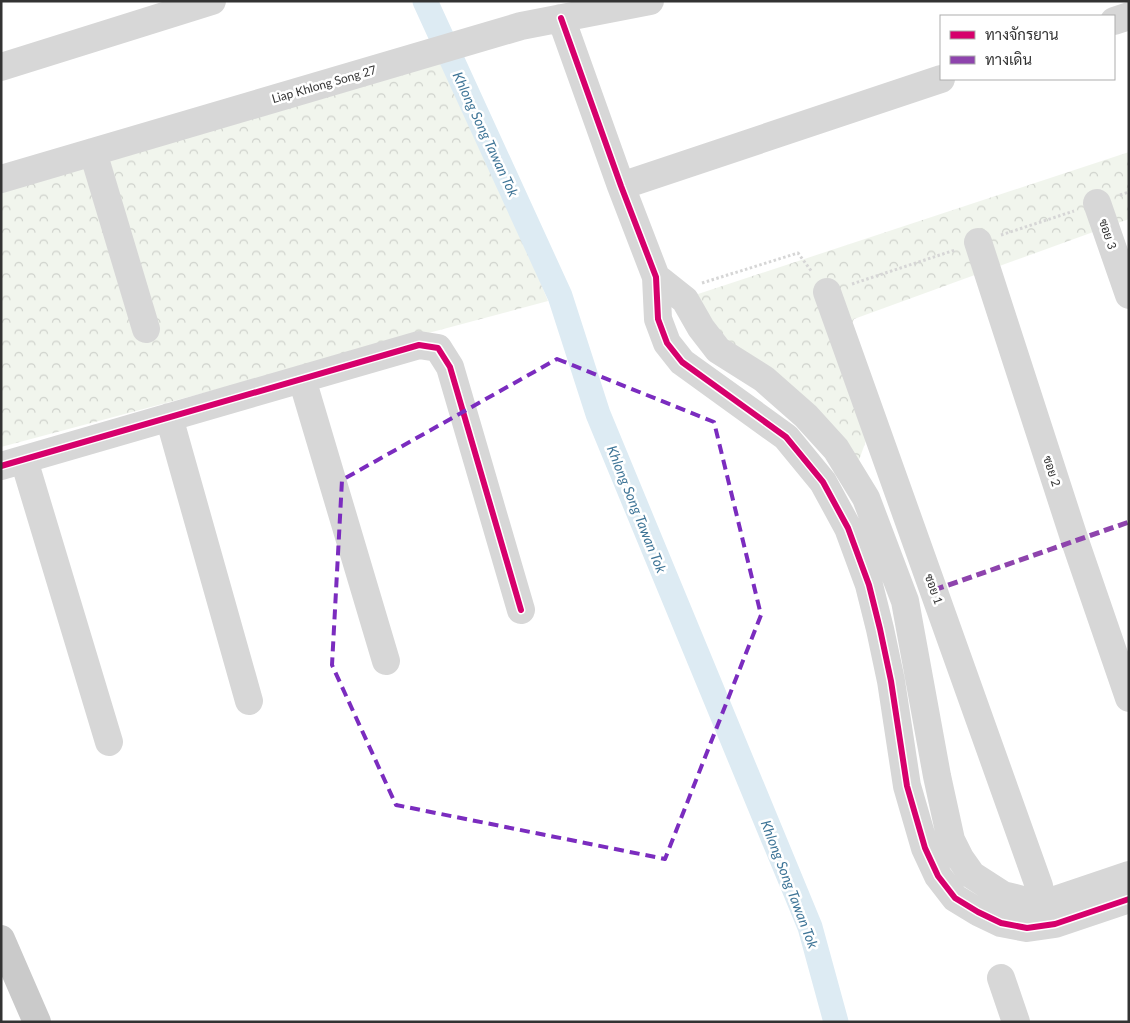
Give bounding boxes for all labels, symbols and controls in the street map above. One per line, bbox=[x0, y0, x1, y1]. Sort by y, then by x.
legend bbox=[940, 15, 1115, 80]
text: ทางจักรยาน bbox=[985, 25, 1059, 43]
text: ทางเดิน bbox=[985, 50, 1032, 68]
street label: Liap Khlong Song 27 bbox=[270, 62, 378, 106]
water label: Khlong Song Tawan Tok bbox=[450, 69, 523, 200]
street label: ซอย 3 bbox=[1096, 217, 1120, 251]
water label: Khlong Song Tawan Tok bbox=[604, 443, 670, 576]
street label: ซอย 2 bbox=[1040, 454, 1064, 488]
street label: ซอย 1 bbox=[922, 572, 946, 606]
water label: Khlong Song Tawan Tok bbox=[758, 817, 822, 951]

